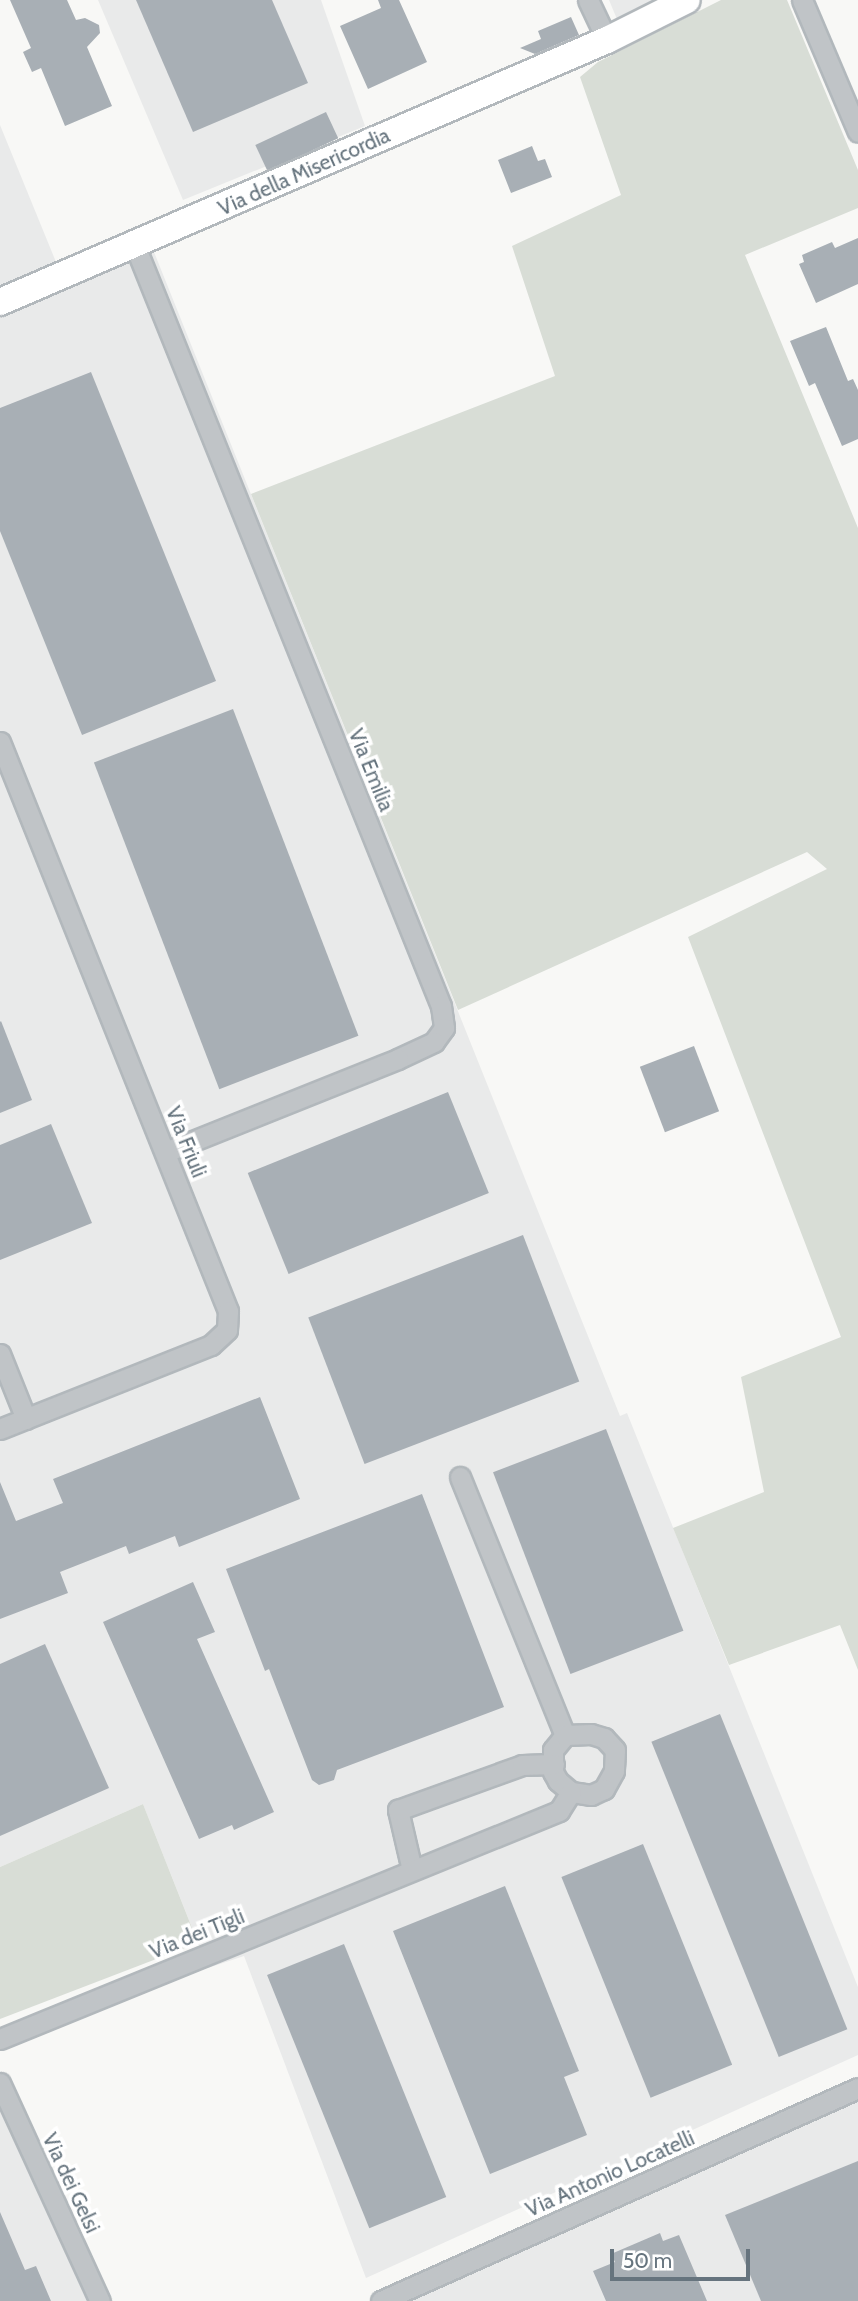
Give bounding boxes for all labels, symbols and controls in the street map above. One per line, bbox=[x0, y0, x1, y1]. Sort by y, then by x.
street label: Via della Misericordia bbox=[214, 123, 394, 221]
street label: Via Emilia bbox=[343, 725, 399, 815]
street label: Via Friuli bbox=[160, 1103, 212, 1181]
street label: Via dei Tigli bbox=[146, 1904, 248, 1964]
street label: Via Antonio Locatelli bbox=[522, 2126, 698, 2222]
street label: Via dei Gelsi bbox=[37, 2129, 105, 2237]
scale bar bbox=[613, 2234, 753, 2278]
text: 50 m bbox=[623, 2248, 672, 2273]

